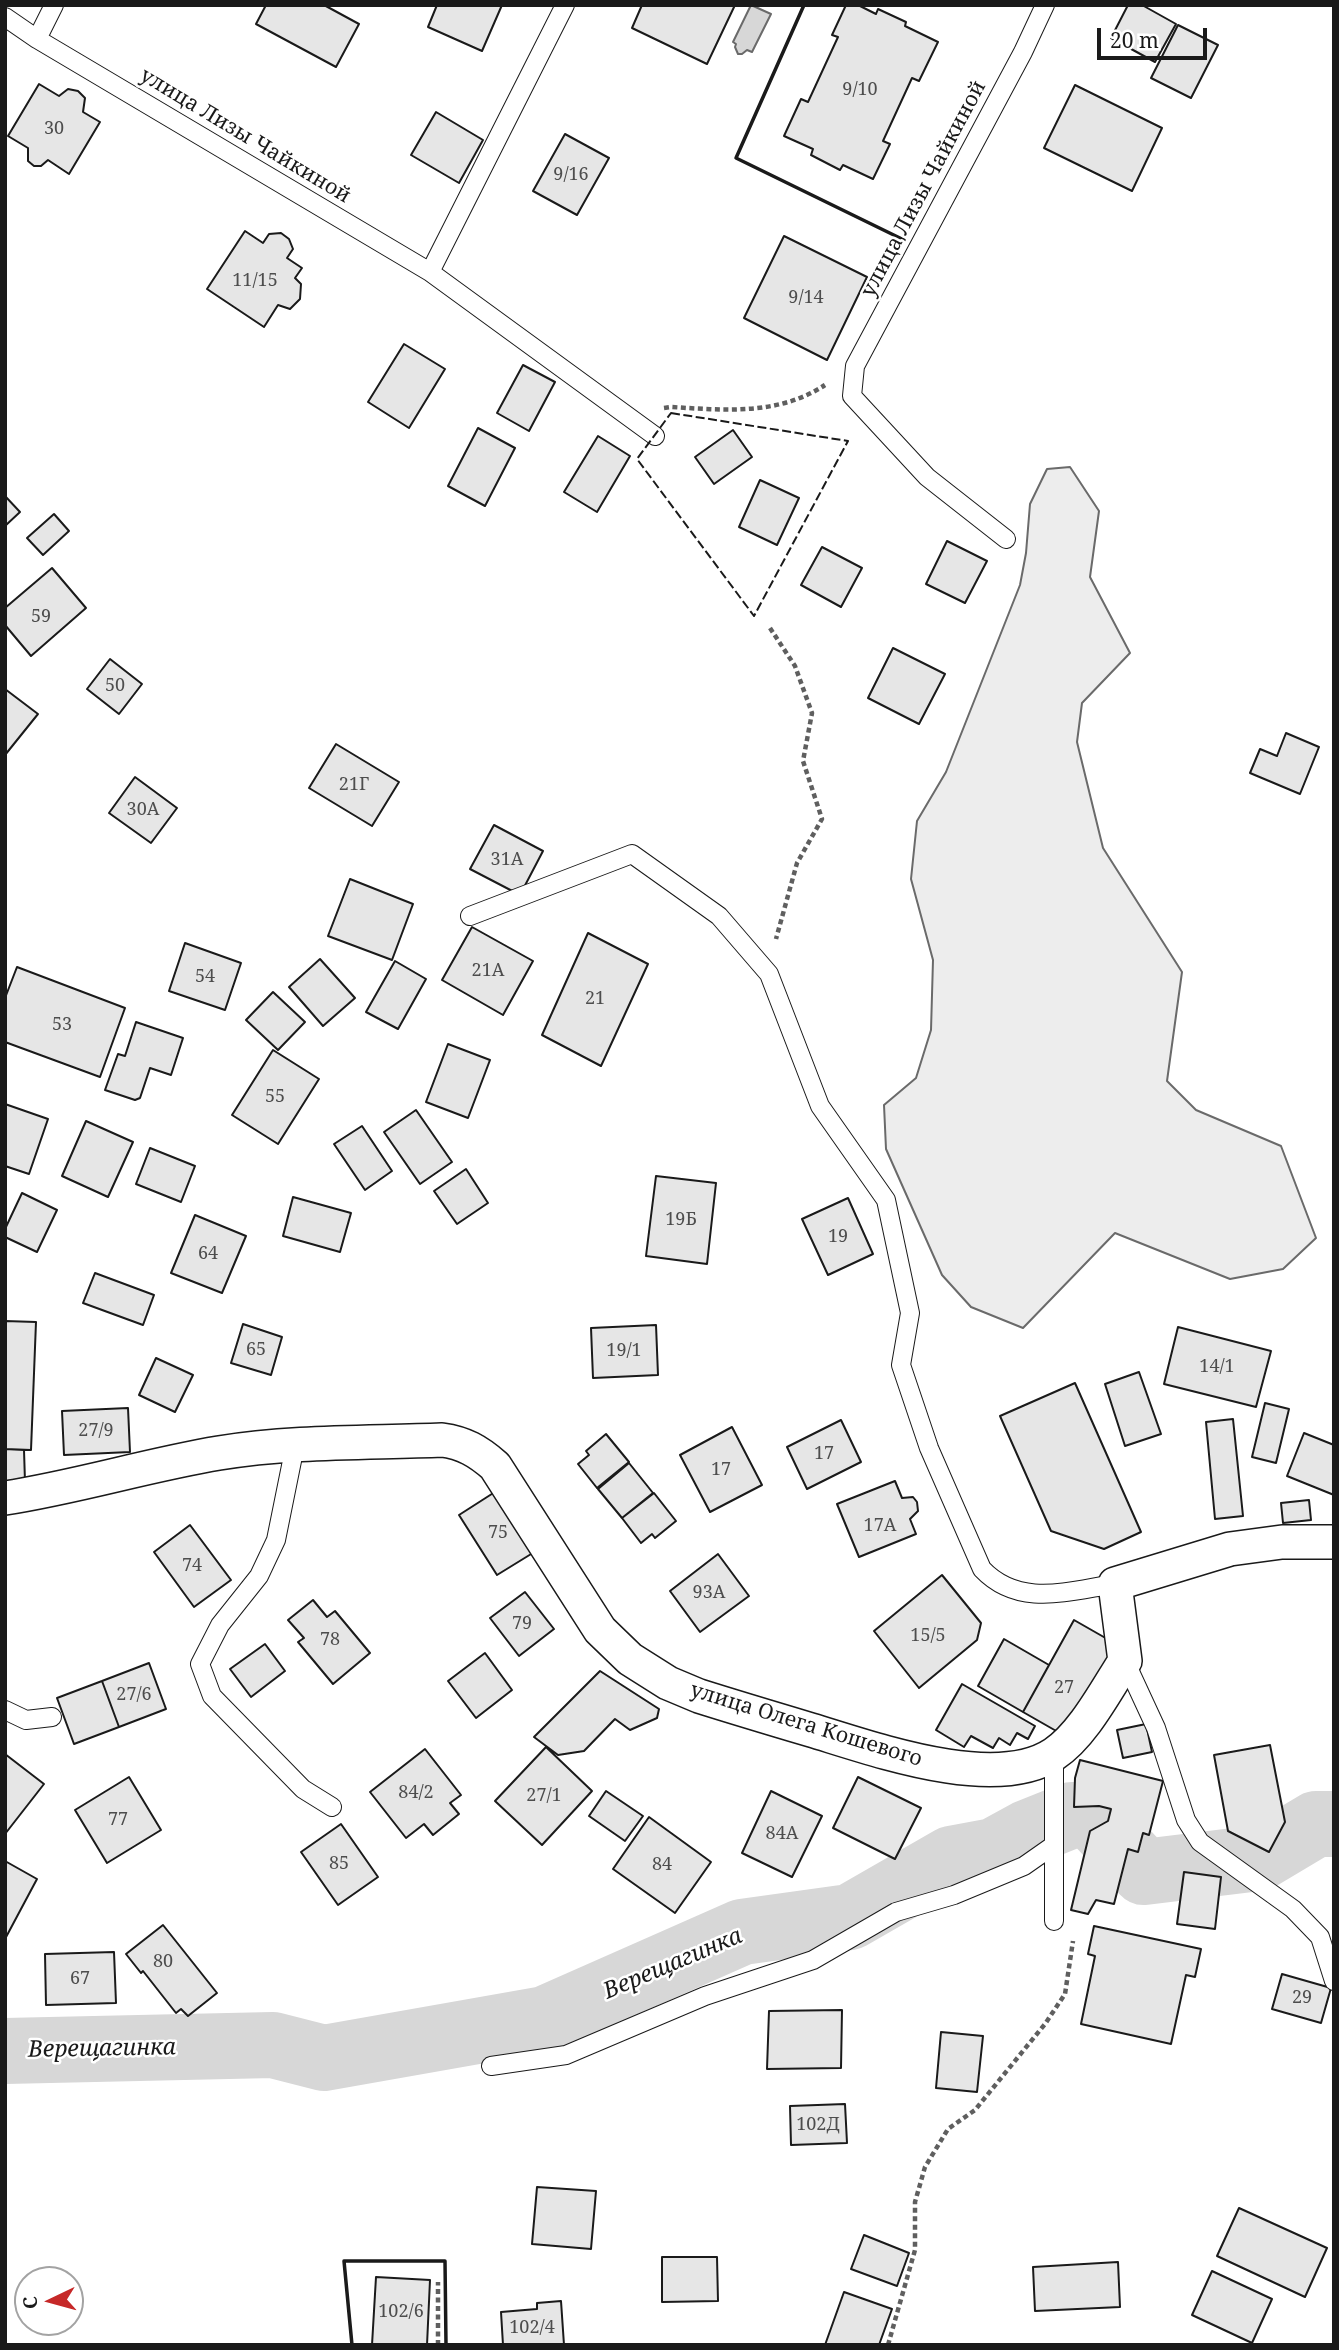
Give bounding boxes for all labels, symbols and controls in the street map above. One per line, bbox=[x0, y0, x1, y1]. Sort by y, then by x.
scale bar bbox=[1101, 14, 1211, 58]
text: 20 m bbox=[1110, 26, 1159, 54]
street label: улица Лизы Чайкиной bbox=[135, 63, 355, 209]
street label: улица Лизы Чайкиной bbox=[856, 76, 992, 302]
house number: 9/10 bbox=[842, 79, 878, 101]
house number: 30 bbox=[44, 118, 64, 140]
house number: 9/16 bbox=[553, 164, 589, 186]
house number: 11/15 bbox=[232, 270, 278, 292]
house number: 9/14 bbox=[788, 287, 824, 309]
house number: 59 bbox=[31, 606, 51, 628]
house number: 50 bbox=[105, 675, 125, 697]
house number: 21Г bbox=[339, 774, 369, 796]
house number: 30А bbox=[127, 799, 159, 821]
house number: 31А bbox=[491, 849, 523, 871]
house number: 21А bbox=[472, 960, 504, 982]
house number: 54 bbox=[195, 966, 215, 988]
house number: 21 bbox=[585, 988, 605, 1010]
house number: 53 bbox=[52, 1014, 72, 1036]
house number: 55 bbox=[265, 1086, 285, 1108]
house number: 19Б bbox=[665, 1209, 697, 1231]
house number: 19 bbox=[828, 1226, 848, 1248]
house number: 64 bbox=[198, 1243, 218, 1265]
house number: 65 bbox=[246, 1339, 266, 1361]
house number: 19/1 bbox=[606, 1340, 642, 1362]
house number: 14/1 bbox=[1199, 1356, 1235, 1378]
house number: 27/9 bbox=[78, 1420, 114, 1442]
house number: 17 bbox=[814, 1443, 834, 1465]
house number: 17 bbox=[711, 1459, 731, 1481]
house number: 17А bbox=[864, 1515, 896, 1537]
house number: 75 bbox=[488, 1522, 508, 1544]
house number: 74 bbox=[182, 1555, 202, 1577]
house number: 93А bbox=[693, 1582, 725, 1604]
house number: 79 bbox=[512, 1613, 532, 1635]
house number: 15/5 bbox=[910, 1625, 946, 1647]
house number: 78 bbox=[320, 1629, 340, 1651]
house number: 27 bbox=[1054, 1677, 1074, 1699]
street label: улица Олега Кошевого bbox=[687, 1678, 925, 1772]
house number: 27/6 bbox=[116, 1684, 152, 1706]
house number: 84/2 bbox=[398, 1782, 434, 1804]
house number: 27/1 bbox=[526, 1785, 562, 1807]
house number: 77 bbox=[108, 1809, 128, 1831]
house number: 84А bbox=[766, 1823, 798, 1845]
house number: 85 bbox=[329, 1853, 349, 1875]
house number: 84 bbox=[652, 1854, 672, 1876]
water label: Верещагинка bbox=[599, 1922, 747, 2006]
house number: 80 bbox=[153, 1951, 173, 1973]
house number: 67 bbox=[70, 1968, 90, 1990]
house number: 29 bbox=[1292, 1987, 1312, 2009]
water label: Верещагинка bbox=[28, 2034, 176, 2064]
house number: 102Д bbox=[796, 2114, 840, 2136]
north arrow bbox=[14, 2266, 84, 2336]
text: С bbox=[17, 2295, 44, 2310]
house number: 102/6 bbox=[378, 2301, 424, 2323]
house number: 102/4 bbox=[509, 2317, 555, 2339]

